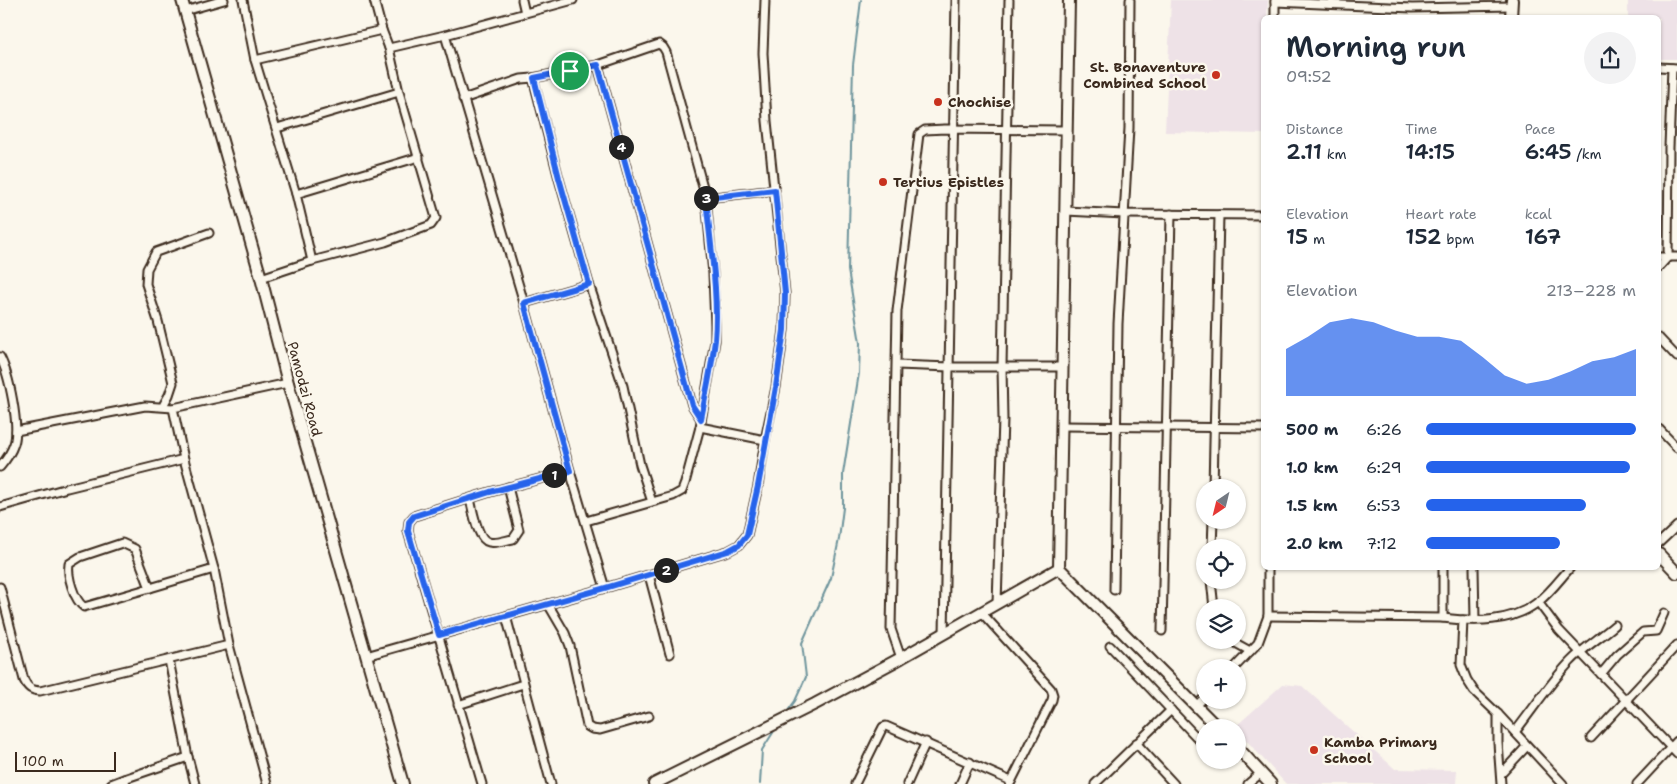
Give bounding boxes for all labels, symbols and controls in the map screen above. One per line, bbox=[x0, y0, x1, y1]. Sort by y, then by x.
text: Morning run bbox=[1286, 28, 1466, 66]
button: share bbox=[1584, 32, 1636, 84]
pin bbox=[549, 50, 591, 92]
icon: arrive bbox=[556, 57, 584, 85]
place label: St. Bonaventure Combined School bbox=[1083, 58, 1206, 92]
text: 09:52 bbox=[1286, 66, 1332, 87]
marker: St. Bonaventure Combined School bbox=[1210, 69, 1222, 81]
place label: Chochise bbox=[948, 93, 1011, 111]
marker: Chochise bbox=[932, 96, 944, 108]
text: Distance bbox=[1286, 120, 1343, 138]
text: Time bbox=[1405, 120, 1437, 138]
text: Pace bbox=[1525, 120, 1555, 138]
pin: 4 bbox=[608, 134, 634, 160]
text: 4 bbox=[617, 138, 626, 156]
text: 2.11 bbox=[1286, 138, 1322, 166]
text: 14:15 bbox=[1405, 138, 1455, 166]
text: 6:45 bbox=[1525, 138, 1572, 166]
text: km bbox=[1322, 145, 1347, 163]
text: /km bbox=[1572, 145, 1601, 163]
place label: Tertius Epistles bbox=[893, 173, 1004, 191]
marker: Tertius Epistles bbox=[877, 176, 889, 188]
pin: 3 bbox=[694, 186, 718, 210]
text: 3 bbox=[702, 189, 711, 207]
text: Elevation bbox=[1286, 205, 1349, 223]
text: Heart rate bbox=[1405, 205, 1477, 223]
text: kcal bbox=[1525, 205, 1552, 223]
text: 15 bbox=[1286, 223, 1308, 251]
text: 152 bbox=[1405, 223, 1441, 251]
text: 167 bbox=[1525, 223, 1561, 251]
text: m bbox=[1308, 230, 1325, 248]
text: bpm bbox=[1441, 230, 1474, 248]
text: Elevation bbox=[1286, 280, 1358, 301]
text: 213–228 m bbox=[1546, 280, 1636, 301]
street label: Pamodzi Road bbox=[284, 340, 326, 438]
text: 500 m bbox=[1286, 419, 1338, 440]
text: 6:26 bbox=[1366, 419, 1402, 440]
text: 1.0 km bbox=[1286, 457, 1338, 478]
text: 6:29 bbox=[1366, 457, 1402, 478]
pin: 1 bbox=[542, 462, 566, 488]
text: 1 bbox=[551, 466, 558, 484]
north arrow bbox=[1196, 479, 1246, 529]
map controls bbox=[1196, 479, 1246, 769]
text: 1.5 km bbox=[1286, 495, 1338, 516]
text: 6:53 bbox=[1366, 495, 1401, 516]
text: 2.0 km bbox=[1286, 533, 1343, 554]
text: 7:12 bbox=[1366, 533, 1397, 554]
button: locate bbox=[1196, 539, 1246, 589]
pin: 2 bbox=[654, 558, 678, 582]
text: 2 bbox=[662, 561, 671, 579]
button: layers bbox=[1196, 599, 1246, 649]
button: + bbox=[1196, 659, 1246, 709]
button: − bbox=[1196, 719, 1246, 769]
place label: Kamba Primary School bbox=[1324, 733, 1437, 767]
marker: Kamba Primary School bbox=[1308, 744, 1320, 756]
scale bar bbox=[15, 749, 116, 772]
text: 100 m bbox=[22, 752, 64, 770]

